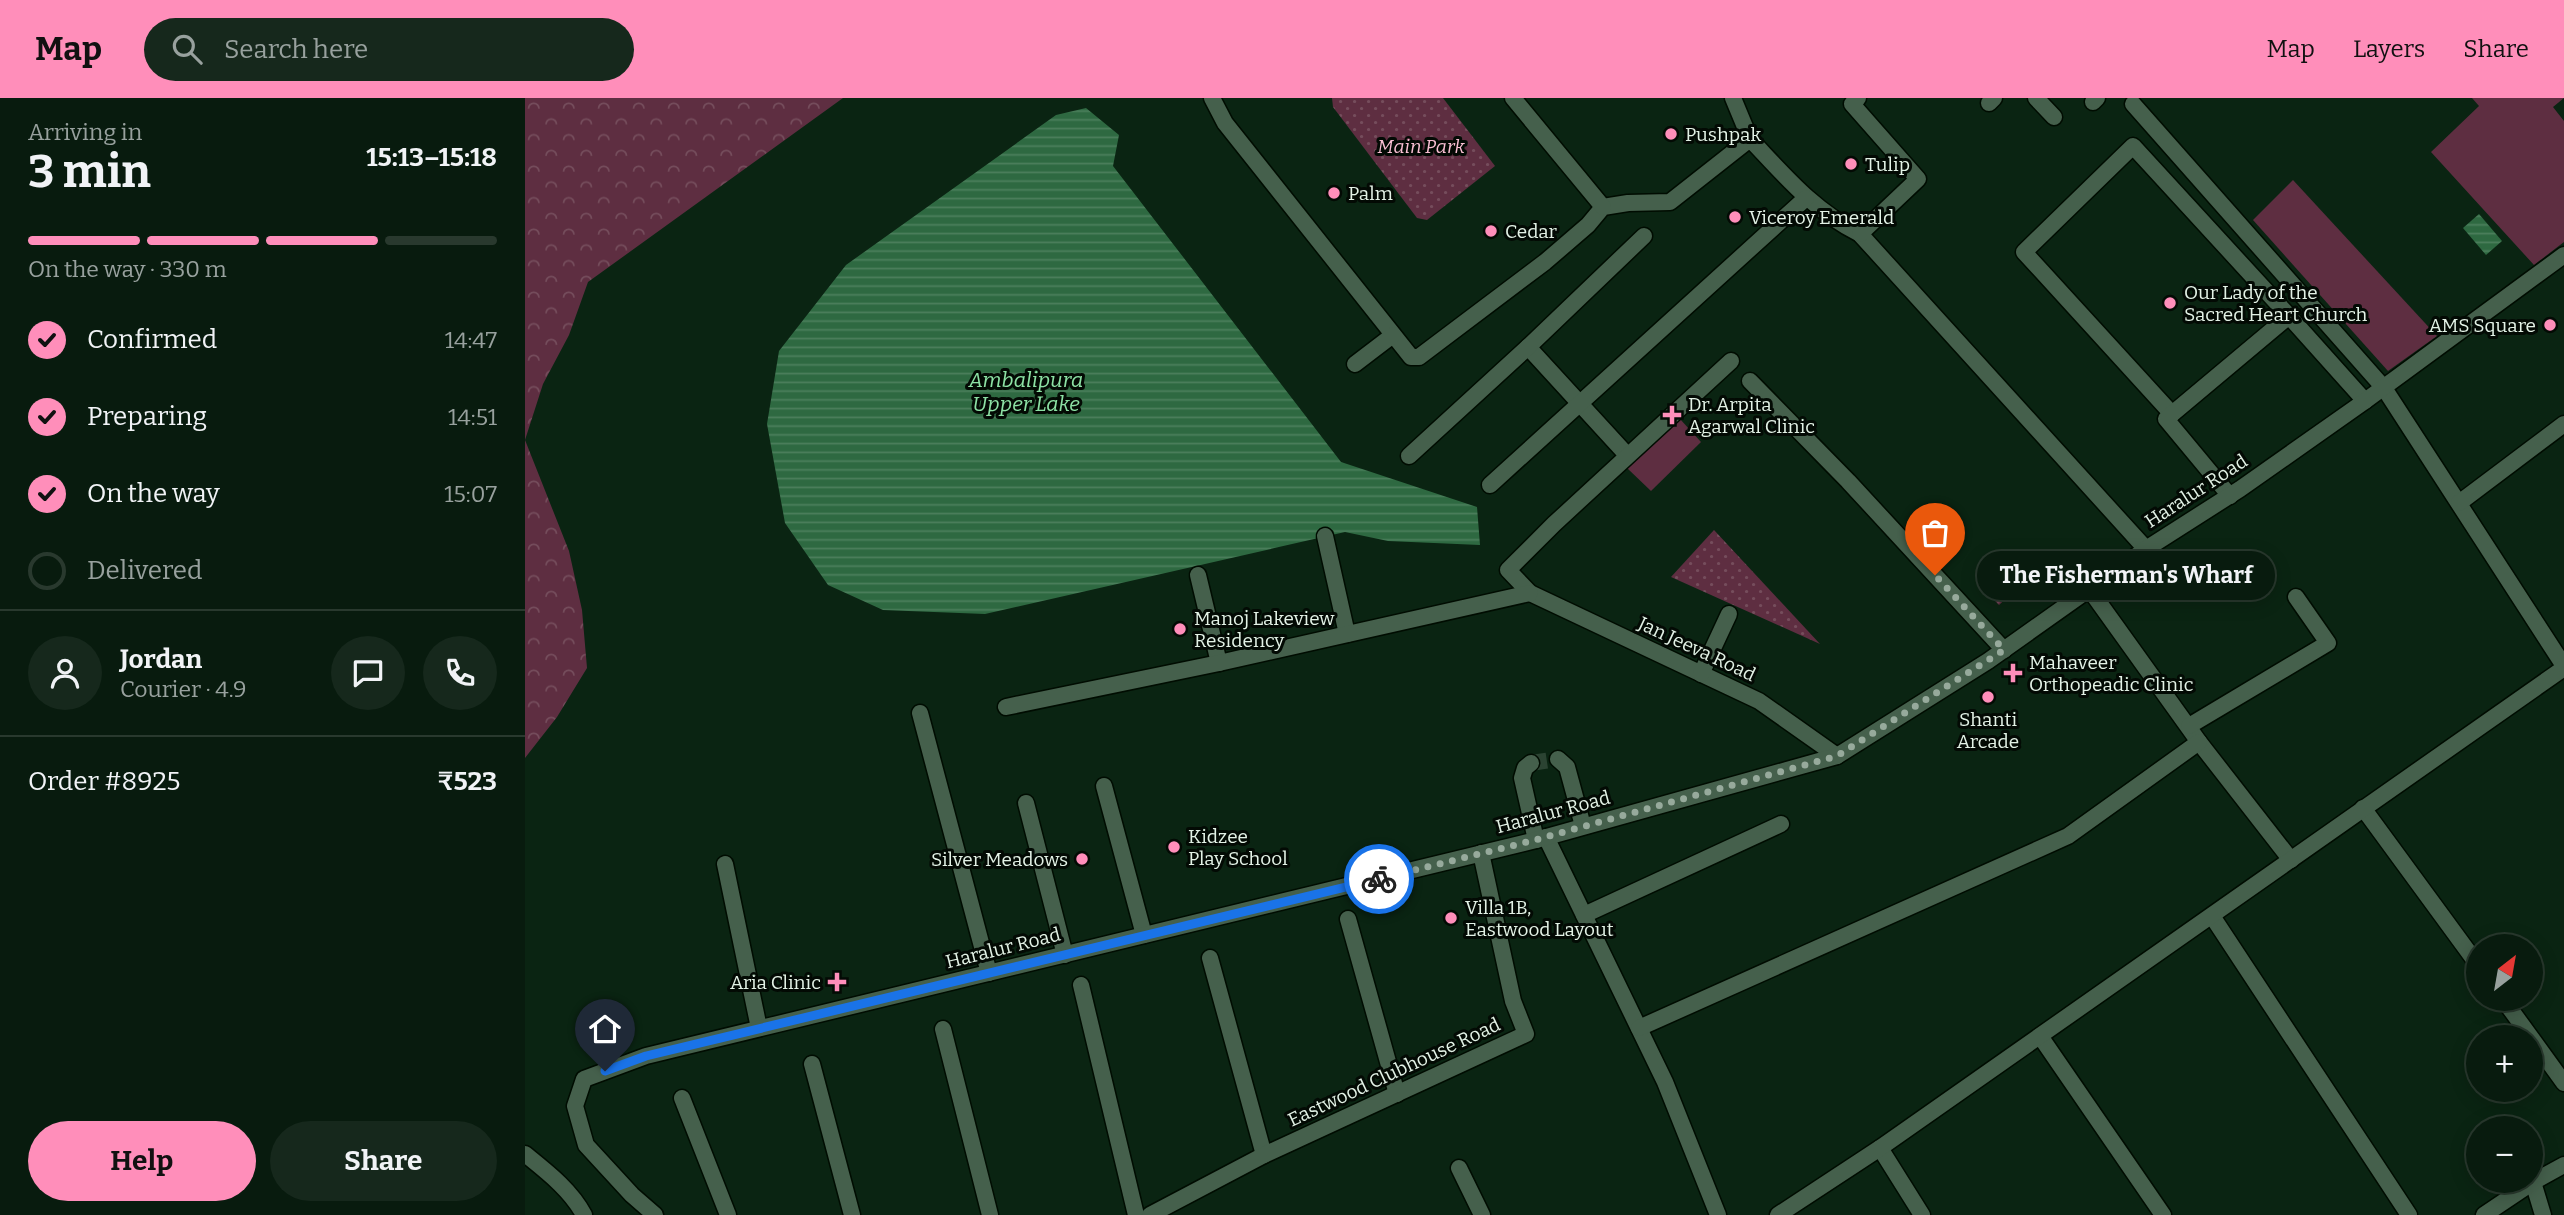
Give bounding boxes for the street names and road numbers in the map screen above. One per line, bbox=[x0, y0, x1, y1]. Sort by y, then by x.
street label: Haralur Road bbox=[2140, 449, 2252, 533]
street label: Jan Jeeva Road bbox=[1634, 611, 1759, 686]
street label: Haralur Road bbox=[1493, 786, 1613, 838]
street label: Haralur Road bbox=[943, 923, 1063, 973]
street label: Eastwood Clubhouse Road bbox=[1284, 1013, 1504, 1131]

